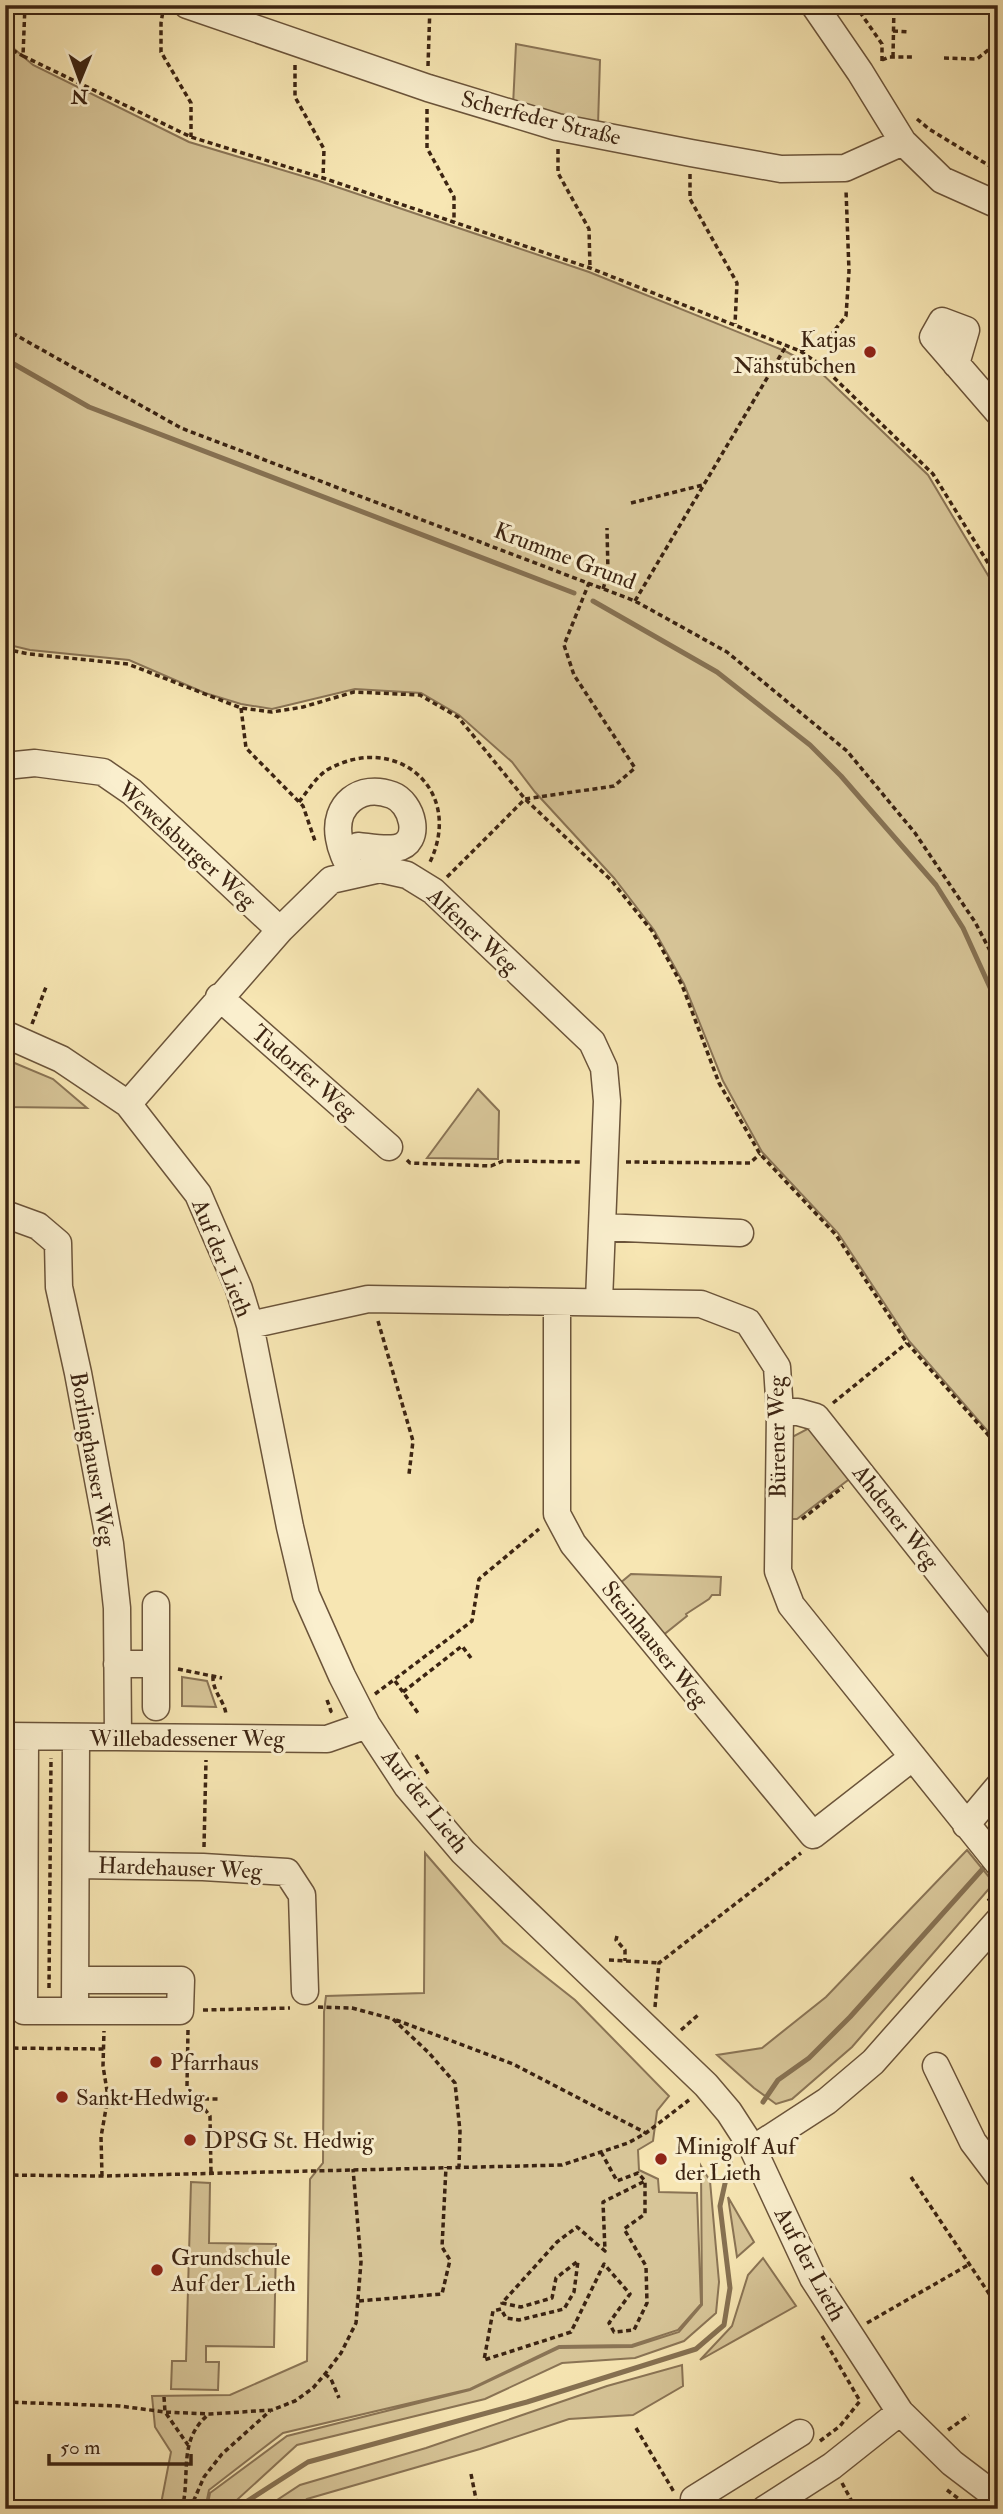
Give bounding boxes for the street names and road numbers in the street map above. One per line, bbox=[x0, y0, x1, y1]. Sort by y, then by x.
street label: Scherfeder Straße bbox=[458, 84, 624, 152]
street label: Krumme Grund bbox=[490, 516, 640, 596]
street label: Wewelsburger Weg bbox=[111, 774, 263, 915]
street label: Alfener Weg bbox=[420, 881, 525, 981]
street label: Tudorfer Weg bbox=[245, 1018, 363, 1126]
street label: Auf der Lieth bbox=[185, 1194, 259, 1321]
street label: Borlinghauser Weg bbox=[63, 1370, 123, 1549]
street label: Bürener Weg bbox=[761, 1375, 793, 1498]
street label: Ahdener Weg bbox=[846, 1458, 946, 1576]
street label: Steinhauser Weg bbox=[595, 1575, 715, 1714]
street label: Willebadessener Weg bbox=[88, 1724, 285, 1753]
street label: Auf der Lieth bbox=[375, 1742, 475, 1859]
street label: Hardehauser Weg bbox=[97, 1851, 263, 1885]
street label: Auf der Lieth bbox=[767, 2201, 852, 2326]

